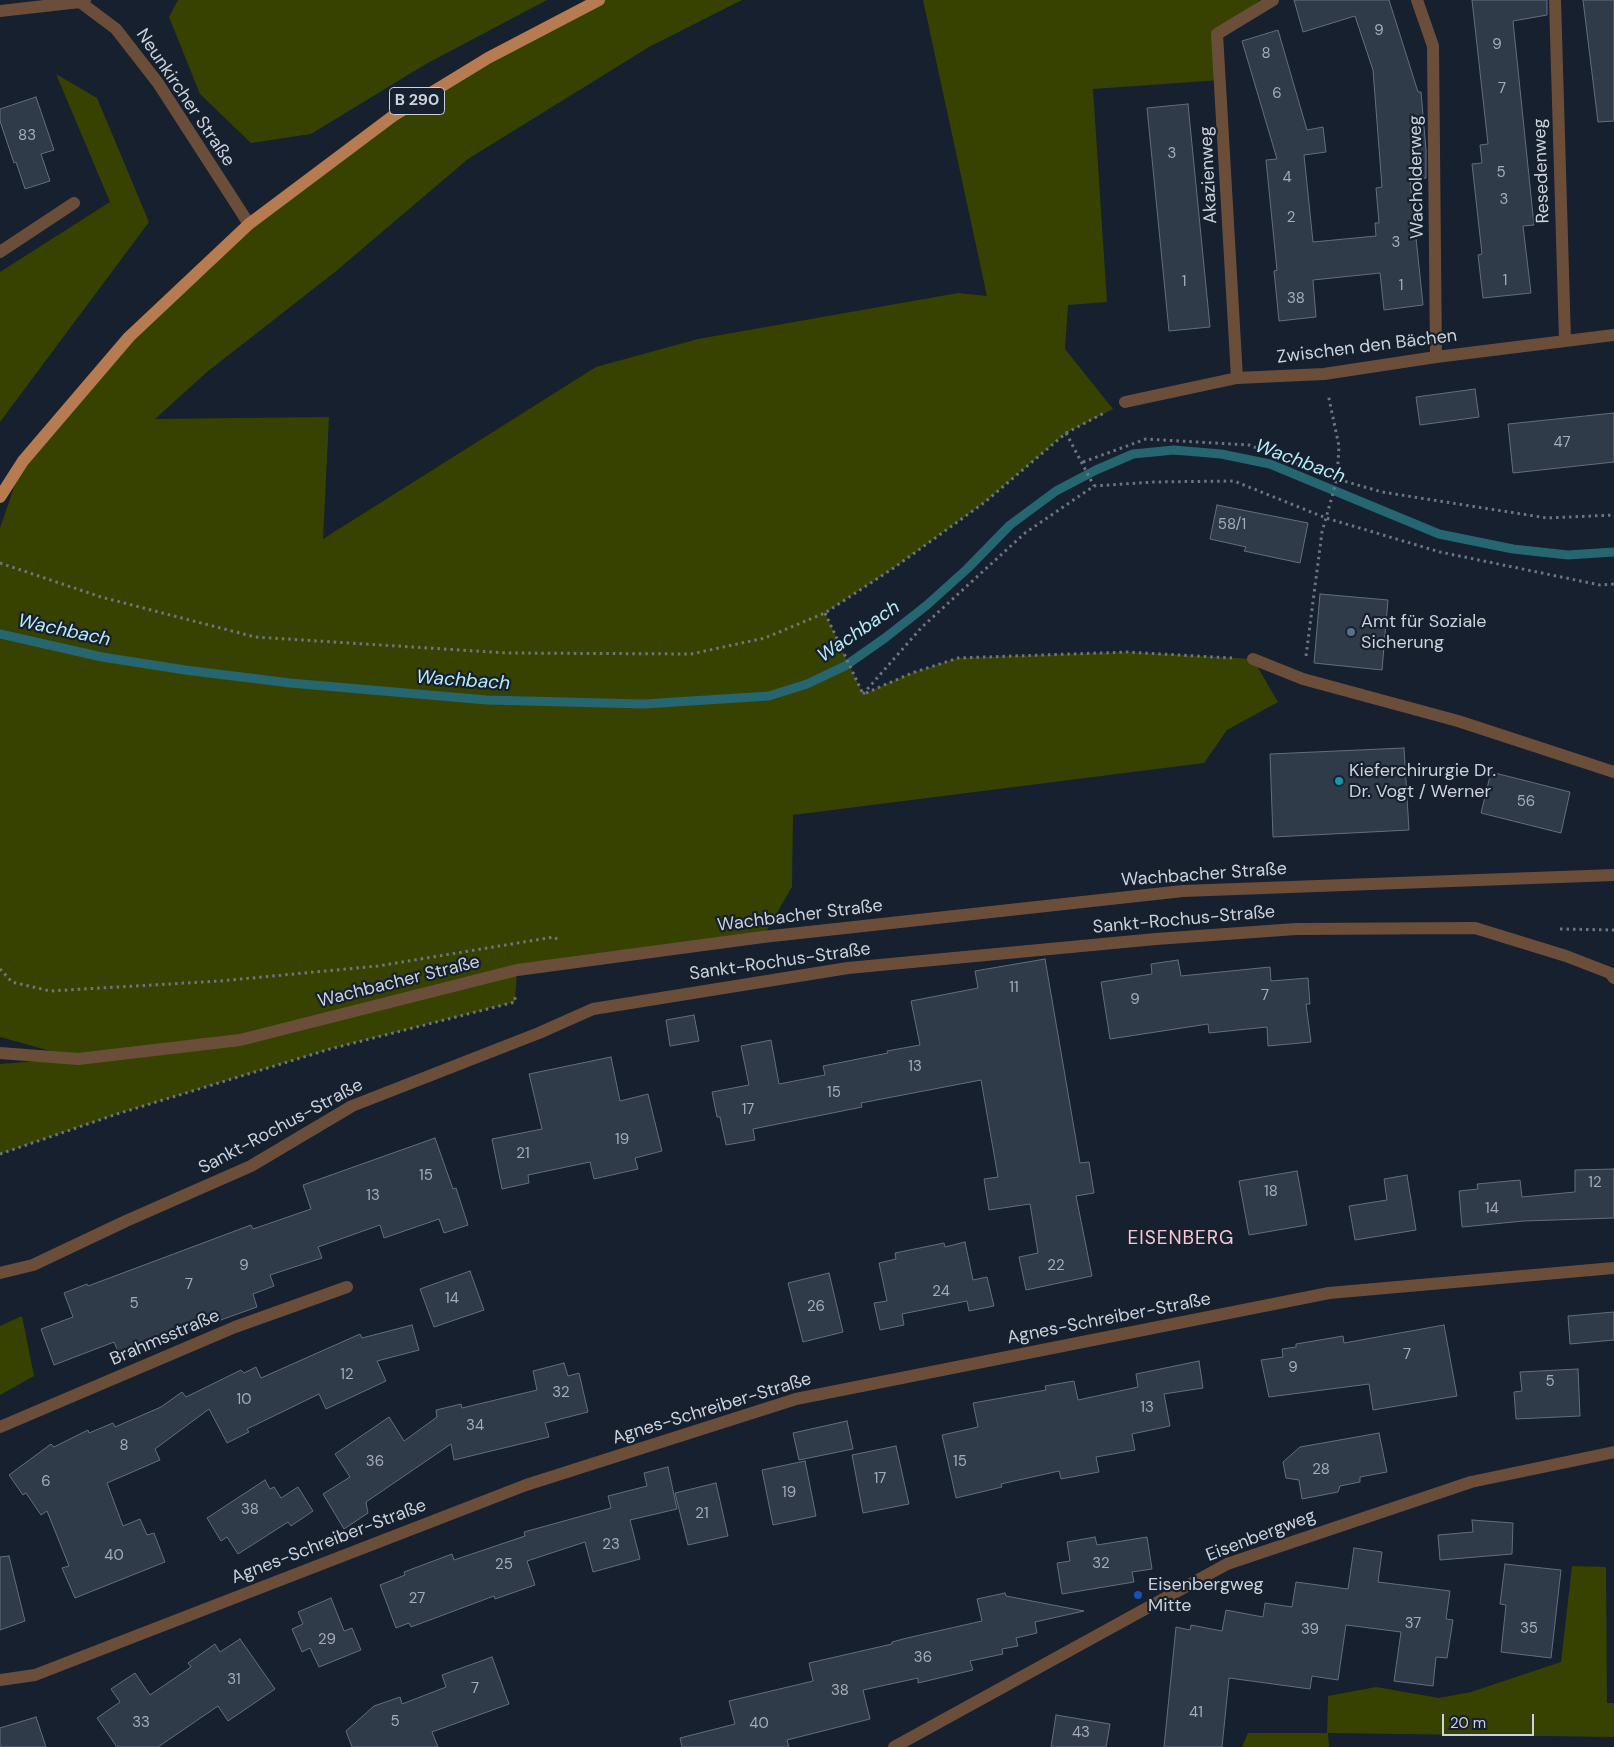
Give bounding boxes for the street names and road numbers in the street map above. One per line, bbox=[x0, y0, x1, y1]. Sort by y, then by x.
street label: Neunkircher Straße bbox=[131, 25, 239, 171]
road number: B 290 bbox=[390, 88, 444, 114]
street label: Wacholderweg bbox=[1405, 115, 1429, 239]
street label: Resedenweg bbox=[1529, 118, 1555, 224]
street label: Akazienweg bbox=[1196, 126, 1222, 224]
street label: Zwischen den Bächen bbox=[1276, 325, 1458, 369]
street label: Wachbacher Straße bbox=[1120, 858, 1288, 892]
street label: Wachbacher Straße bbox=[716, 895, 884, 937]
street label: Sankt-Rochus-Straße bbox=[1092, 901, 1276, 939]
street label: Sankt-Rochus-Straße bbox=[688, 939, 872, 985]
street label: Wachbacher Straße bbox=[316, 951, 482, 1013]
street label: Sankt-Rochus-Straße bbox=[195, 1075, 367, 1179]
street label: Agnes-Schreiber-Straße bbox=[1005, 1289, 1213, 1349]
street label: Brahmsstraße bbox=[107, 1305, 223, 1371]
street label: Agnes-Schreiber-Straße bbox=[610, 1368, 814, 1450]
street label: Agnes-Schreiber-Straße bbox=[229, 1495, 429, 1589]
street label: Eisenbergweg bbox=[1203, 1505, 1319, 1567]

